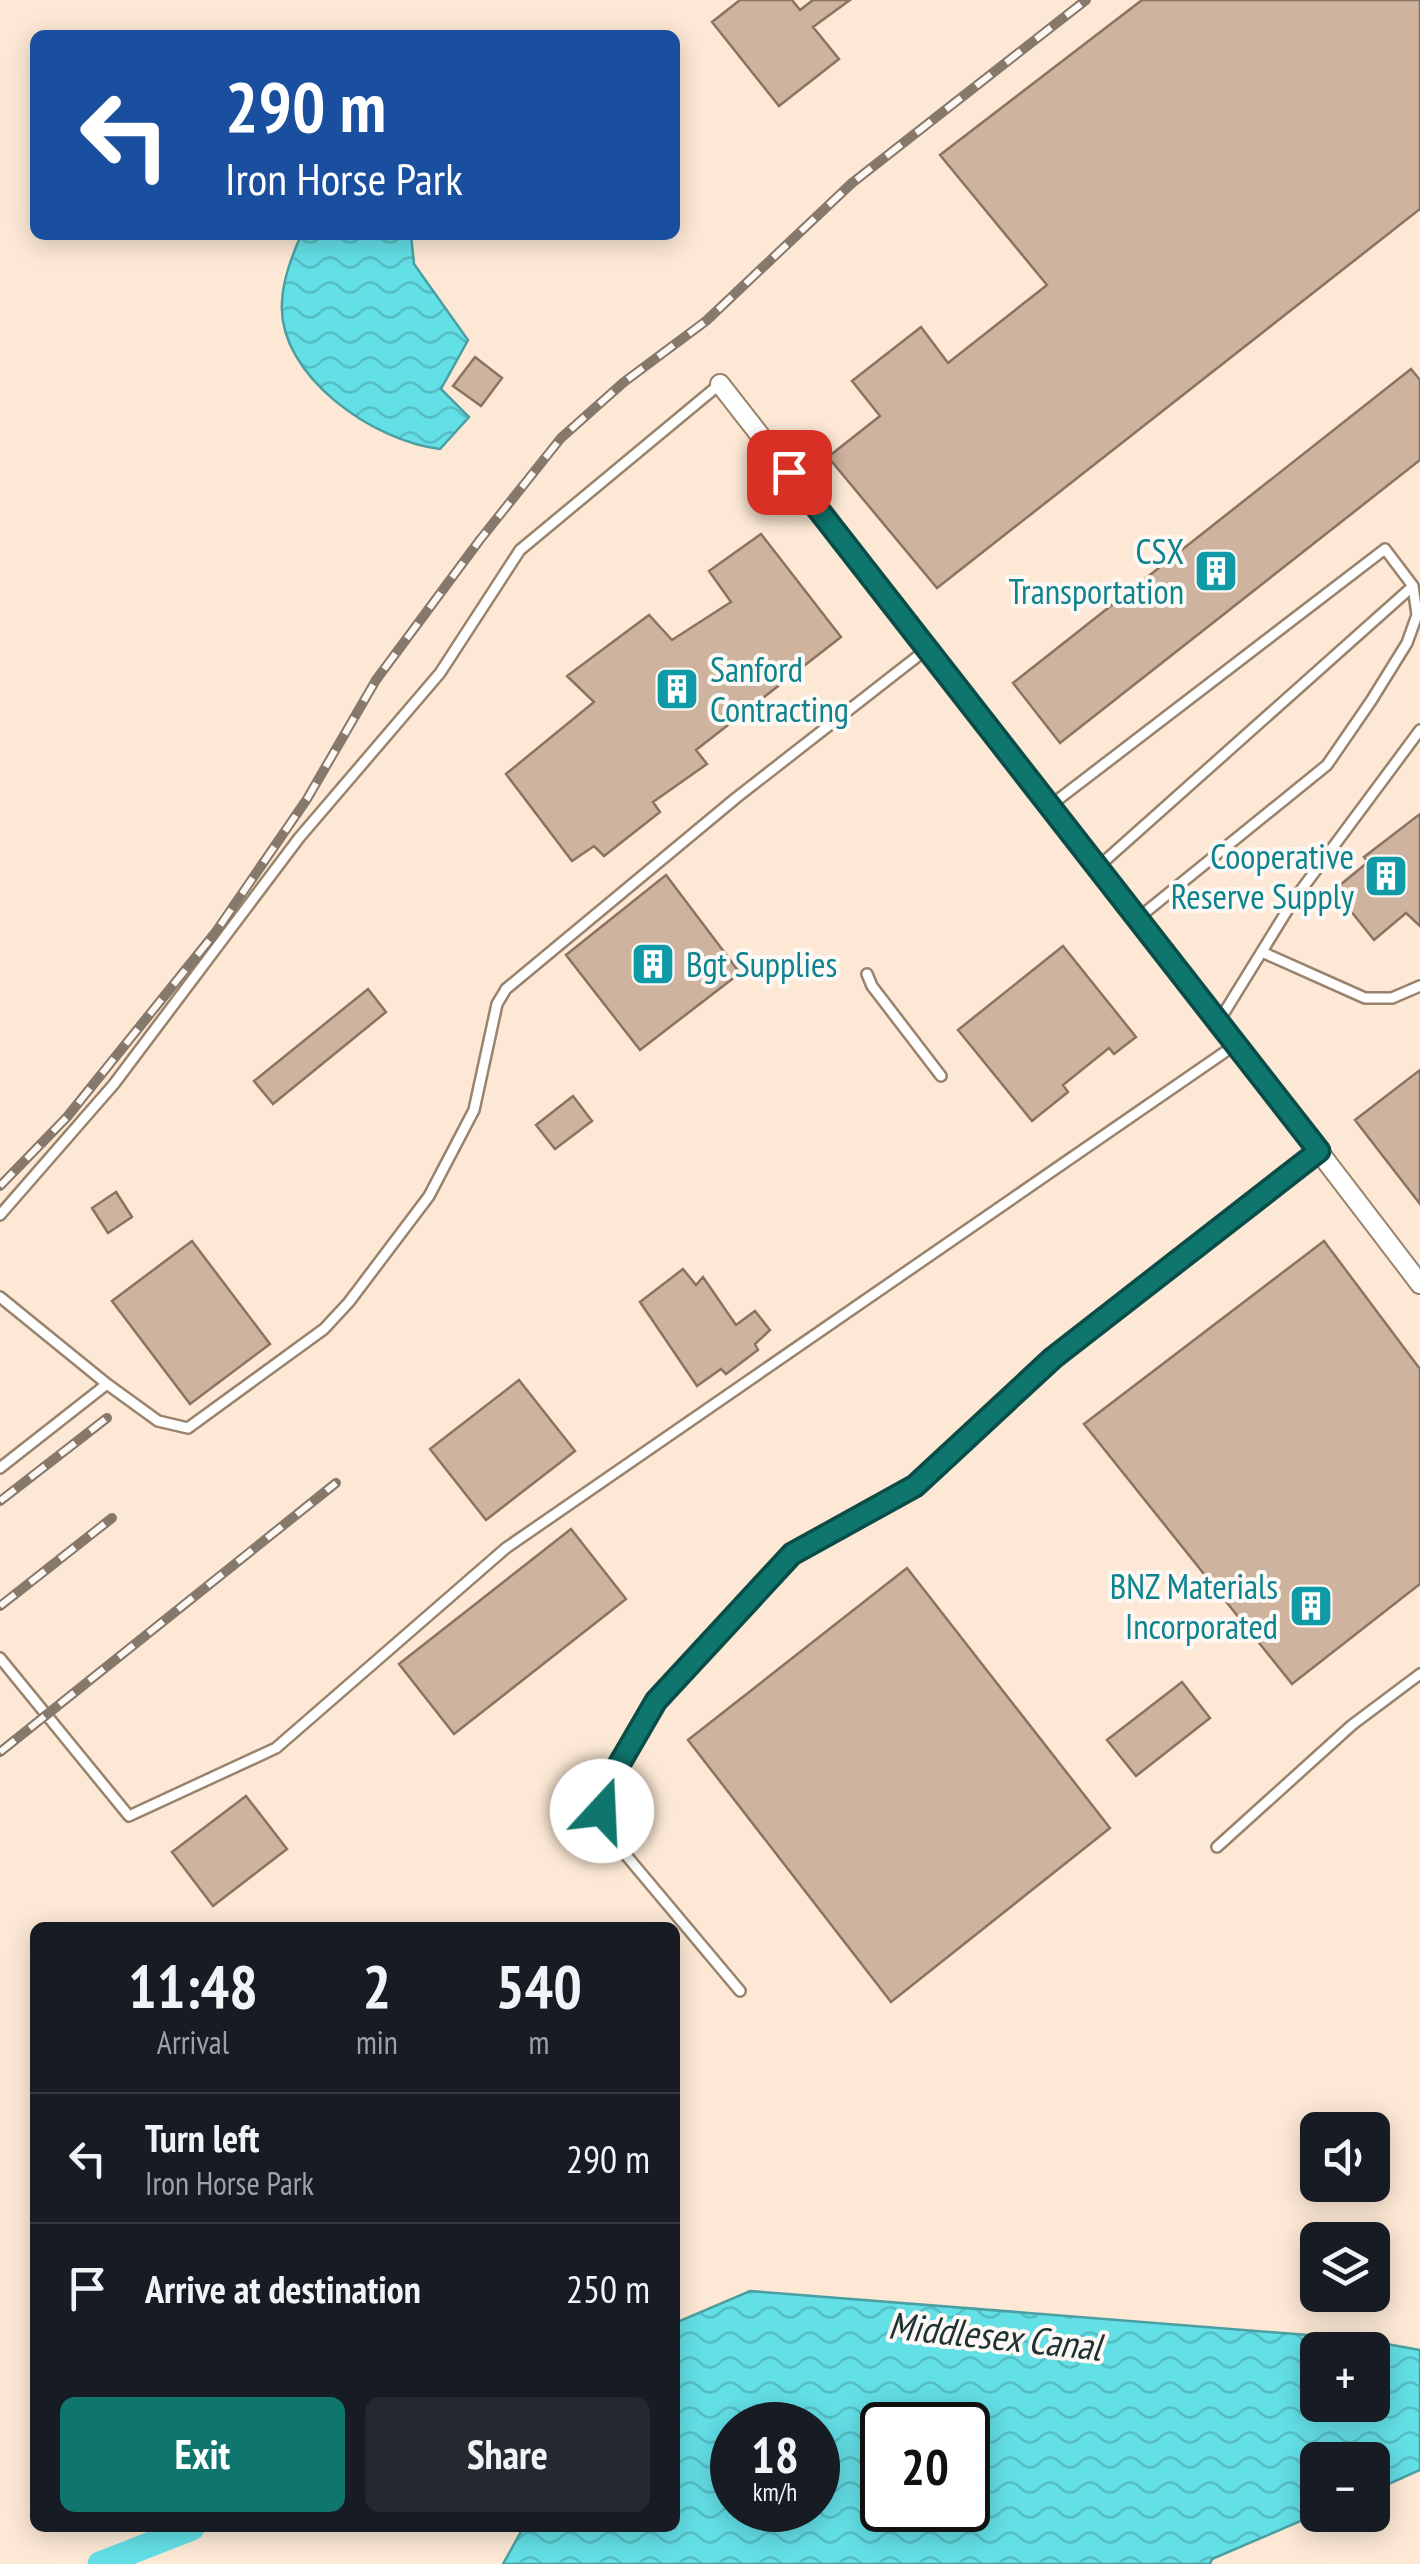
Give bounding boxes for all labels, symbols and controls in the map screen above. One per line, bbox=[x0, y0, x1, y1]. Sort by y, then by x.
text: 290 m bbox=[225, 61, 386, 151]
icon: left bbox=[60, 70, 190, 200]
text: Iron Horse Park bbox=[225, 149, 463, 207]
pin bbox=[747, 430, 832, 515]
icon: arrive bbox=[762, 445, 817, 500]
place label: CSX Transportation bbox=[1008, 528, 1184, 614]
building icon: CSX Transportation bbox=[1193, 548, 1239, 594]
place label: Sanford Contracting bbox=[710, 646, 849, 732]
building icon: Sanford Contracting bbox=[654, 666, 700, 712]
place label: Cooperative Reserve Supply bbox=[1171, 833, 1355, 919]
building icon: Cooperative Reserve Supply bbox=[1363, 853, 1409, 899]
building icon: Bgt Supplies bbox=[630, 941, 676, 987]
place label: Bgt Supplies bbox=[686, 941, 837, 987]
place label: BNZ Materials Incorporated bbox=[1110, 1563, 1278, 1649]
building icon: BNZ Materials Incorporated bbox=[1288, 1583, 1334, 1629]
position arrow bbox=[550, 1759, 654, 1863]
text: 11:48 bbox=[128, 1947, 258, 2025]
text: 2 bbox=[363, 1947, 391, 2025]
text: 540 bbox=[496, 1947, 582, 2025]
text: Arrival bbox=[157, 2021, 229, 2063]
text: min bbox=[356, 2021, 398, 2063]
text: m bbox=[528, 2021, 549, 2063]
map controls bbox=[1300, 2112, 1390, 2532]
button: sound bbox=[1300, 2112, 1390, 2202]
text: Turn left bbox=[145, 2113, 259, 2162]
icon: left bbox=[60, 2131, 115, 2186]
text: 290 m bbox=[566, 2134, 650, 2183]
text: Iron Horse Park bbox=[145, 2162, 314, 2204]
button: layers bbox=[1300, 2222, 1390, 2312]
icon: arrive bbox=[60, 2261, 115, 2316]
text: Arrive at destination bbox=[145, 2264, 421, 2313]
text: 250 m bbox=[566, 2264, 650, 2313]
water label: Middlesex Canal bbox=[886, 2299, 1107, 2371]
button: + bbox=[1300, 2332, 1390, 2422]
button: Exit bbox=[60, 2397, 345, 2512]
button: Share bbox=[365, 2397, 650, 2512]
speed limit sign: 20 bbox=[860, 2402, 990, 2532]
text: 18 bbox=[751, 2422, 799, 2487]
button: − bbox=[1300, 2442, 1390, 2532]
text: km/h bbox=[753, 2476, 797, 2508]

